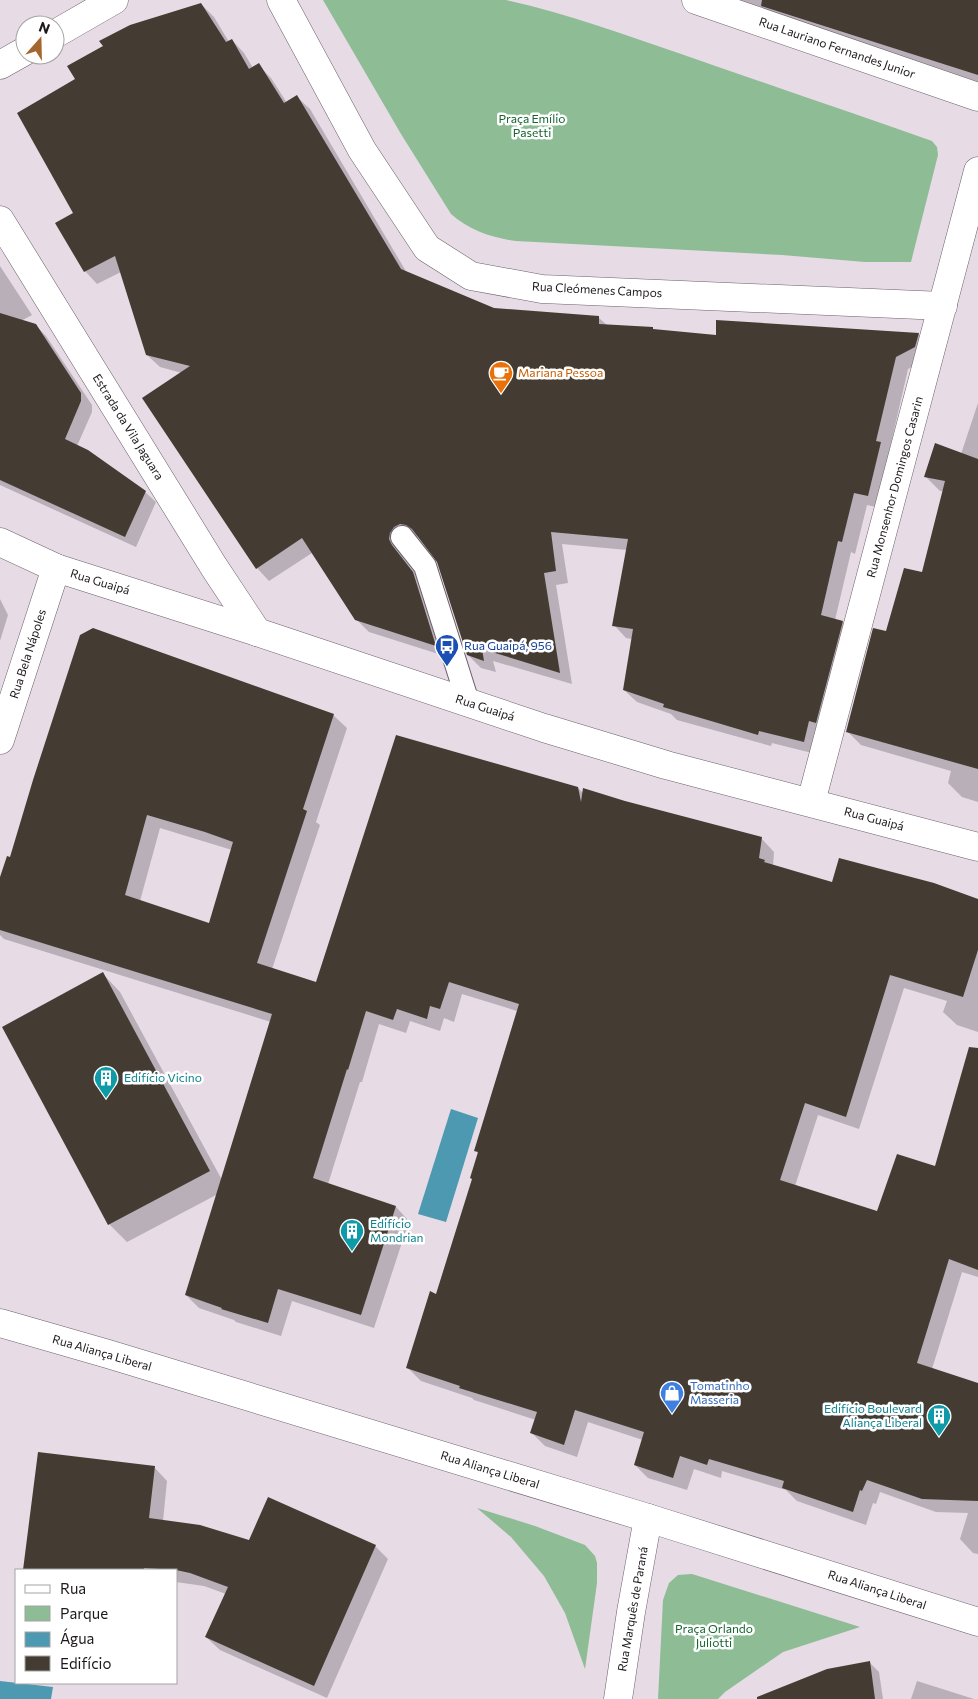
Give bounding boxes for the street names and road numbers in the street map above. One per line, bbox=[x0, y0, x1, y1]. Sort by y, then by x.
street label: Rua Lauriano Fernandes Junior bbox=[757, 14, 918, 81]
street label: Rua Cleómenes Campos bbox=[532, 279, 663, 299]
street label: Estrada da Vila Jaguara bbox=[90, 371, 167, 483]
street label: Rua Monsenhor Domingos Casarin bbox=[863, 395, 925, 579]
street label: Rua Guaipá bbox=[69, 565, 132, 597]
street label: Rua Bela Nápoles bbox=[6, 607, 48, 700]
street label: Rua Guaipá bbox=[454, 691, 517, 723]
street label: Rua Guaipá bbox=[843, 803, 906, 833]
street label: Rua Aliança Liberal bbox=[51, 1331, 154, 1373]
street label: Rua Aliança Liberal bbox=[439, 1447, 541, 1491]
street label: Rua Marquês de Paraná bbox=[614, 1545, 650, 1672]
street label: Rua Aliança Liberal bbox=[826, 1567, 928, 1612]

